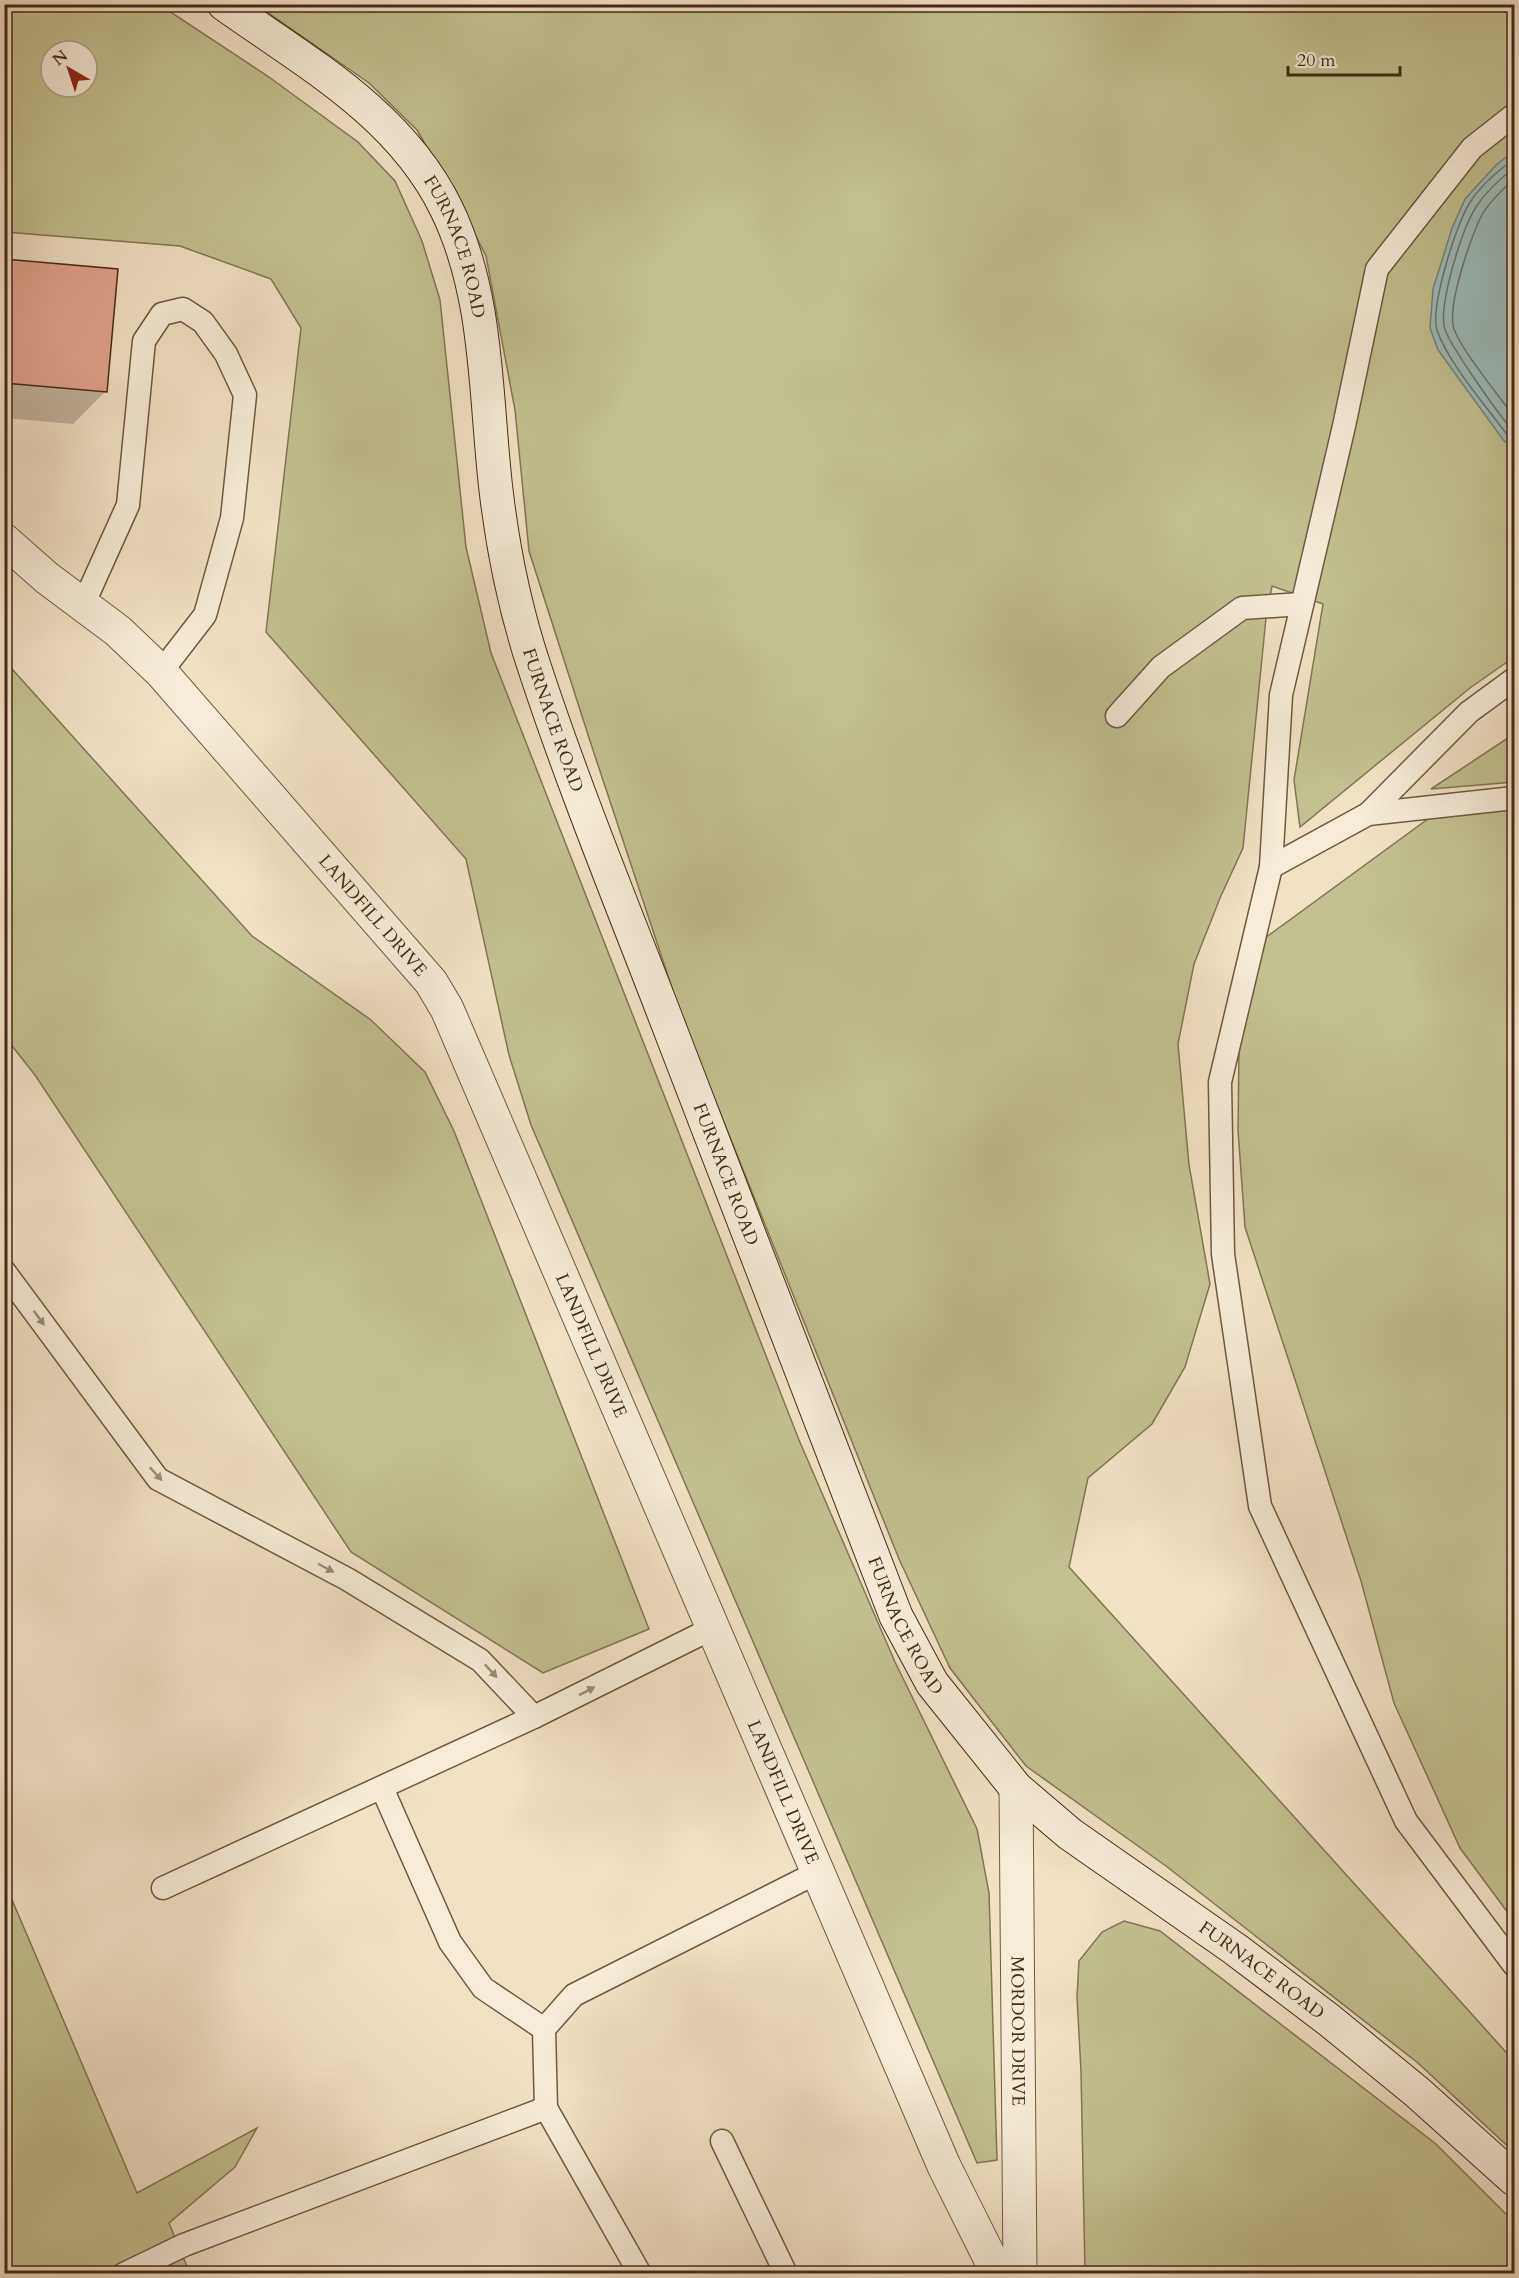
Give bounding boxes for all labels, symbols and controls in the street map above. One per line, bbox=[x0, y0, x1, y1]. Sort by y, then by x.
north arrow bbox=[39, 39, 99, 99]
scale bar bbox=[1288, 39, 1400, 77]
text: N bbox=[48, 45, 73, 71]
text: 20 m bbox=[1297, 48, 1336, 73]
street label: FURNACE ROAD bbox=[417, 171, 491, 320]
street label: FURNACE ROAD bbox=[516, 645, 589, 796]
street label: LANDFILL DRIVE bbox=[312, 849, 433, 982]
street label: FURNACE ROAD bbox=[687, 1100, 765, 1249]
street label: LANDFILL DRIVE bbox=[549, 1270, 633, 1421]
one-way arrow bbox=[33, 1309, 45, 1325]
one-way arrow bbox=[149, 1466, 163, 1481]
street label: FURNACE ROAD bbox=[861, 1553, 949, 1701]
one-way arrow bbox=[318, 1563, 335, 1573]
one-way arrow bbox=[484, 1663, 498, 1678]
one-way arrow bbox=[578, 1686, 595, 1696]
street label: LANDFILL DRIVE bbox=[741, 1716, 825, 1868]
street label: FURNACE ROAD bbox=[1194, 1916, 1330, 2025]
street label: MORDOR DRIVE bbox=[1004, 1956, 1031, 2106]

